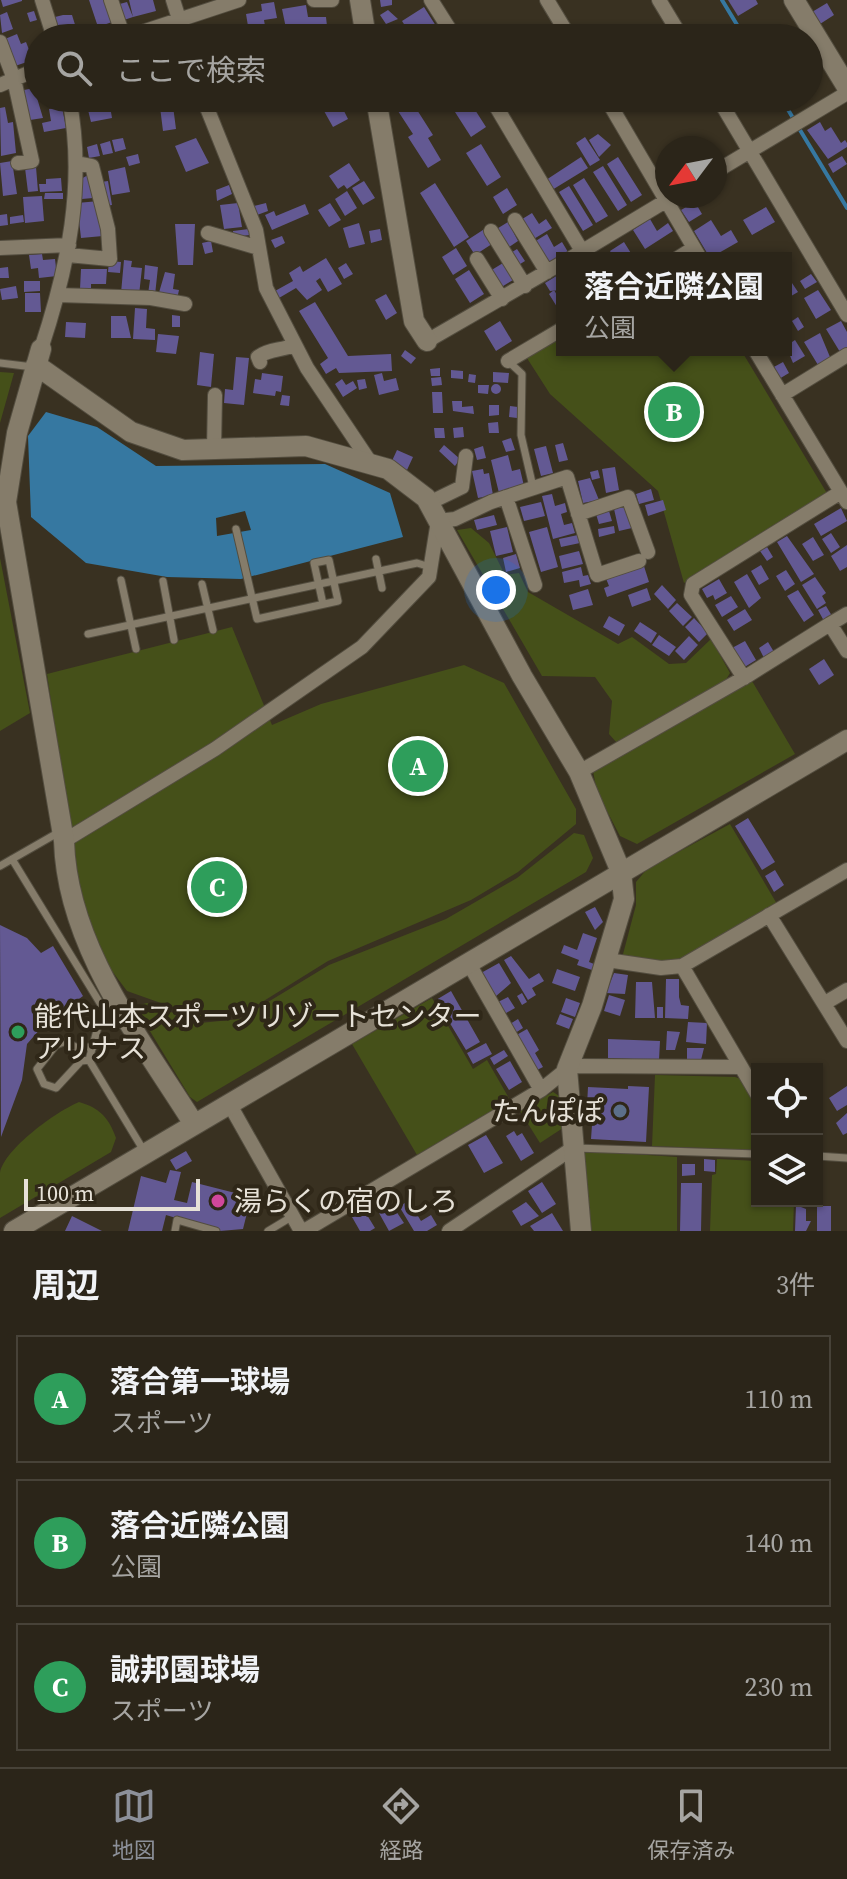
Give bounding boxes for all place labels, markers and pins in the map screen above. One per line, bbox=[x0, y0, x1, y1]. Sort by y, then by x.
pin: B bbox=[648, 382, 700, 442]
pin: A bbox=[392, 736, 444, 796]
pin: C bbox=[191, 857, 243, 917]
place label: 能代山本スポーツリゾートセンター アリナス bbox=[34, 997, 481, 1067]
marker: 能代山本スポーツリゾートセンター アリナス bbox=[9, 1023, 27, 1041]
place label: たんぽぽ bbox=[492, 1092, 604, 1130]
marker: たんぽぽ bbox=[611, 1102, 629, 1120]
place label: 湯らくの宿のしろ bbox=[234, 1182, 458, 1220]
marker: 湯らくの宿のしろ bbox=[209, 1192, 227, 1210]

